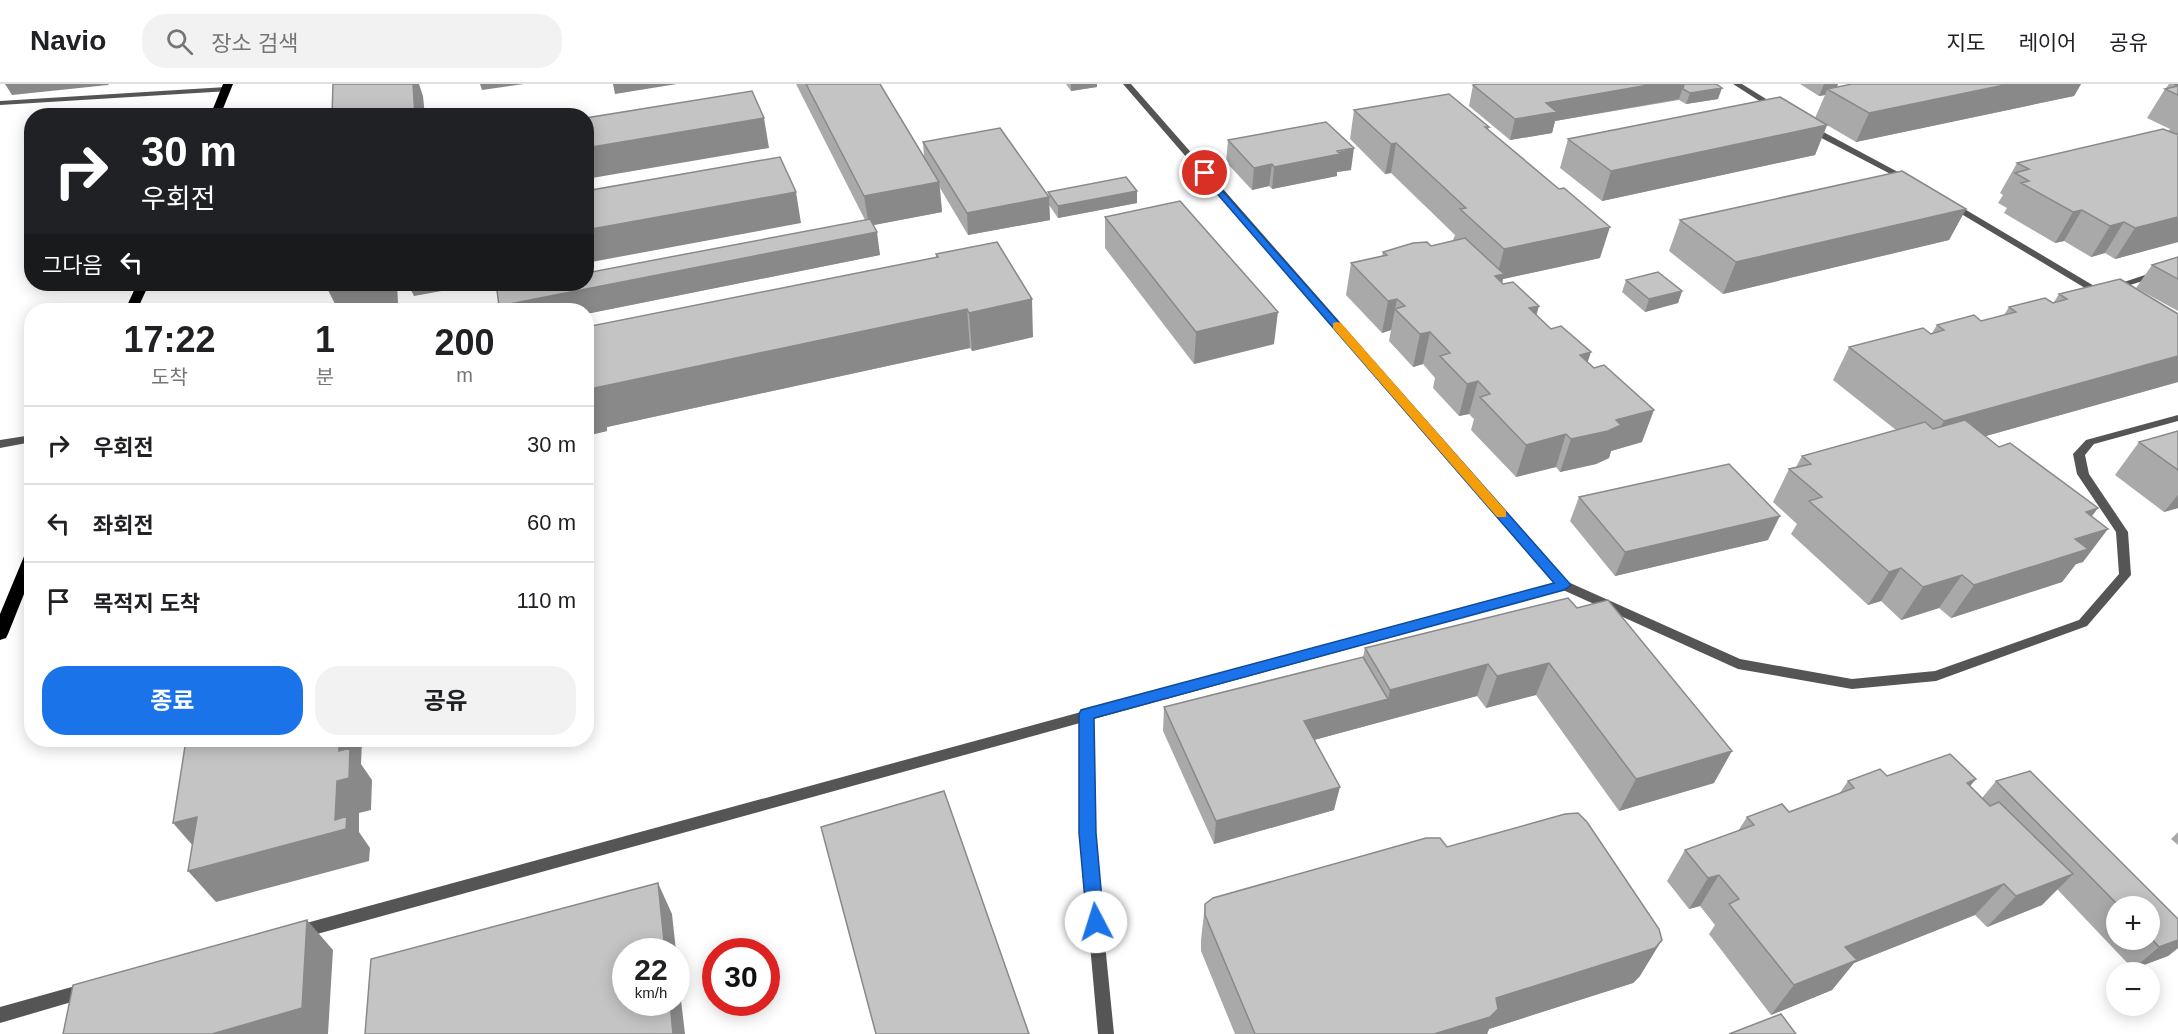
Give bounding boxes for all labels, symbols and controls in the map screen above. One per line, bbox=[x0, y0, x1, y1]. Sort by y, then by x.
search box bbox=[142, 14, 562, 68]
text: Navio bbox=[30, 25, 106, 56]
icon: search bbox=[163, 25, 196, 58]
text: 장소 검색 bbox=[211, 31, 298, 56]
text: 지도 bbox=[1947, 31, 1985, 54]
text: 레이어 bbox=[2018, 31, 2076, 54]
text: 공유 bbox=[2109, 31, 2148, 54]
text: 30 m bbox=[141, 128, 237, 175]
icon: right bbox=[42, 132, 120, 210]
pin bbox=[1179, 147, 1230, 198]
icon: arrive bbox=[1188, 156, 1221, 189]
text: 우회전 bbox=[141, 184, 216, 214]
icon: left bbox=[115, 246, 148, 279]
text: 그다음 bbox=[42, 253, 103, 278]
text: 17:22 bbox=[123, 319, 216, 360]
text: 1 bbox=[315, 319, 335, 360]
text: 200 bbox=[434, 322, 495, 363]
text: m bbox=[456, 364, 473, 386]
text: 도착 bbox=[151, 366, 188, 388]
text: 분 bbox=[316, 366, 334, 388]
icon: right bbox=[42, 429, 75, 462]
text: 30 m bbox=[527, 432, 576, 457]
text: 우회전 bbox=[93, 435, 154, 460]
icon: left bbox=[42, 507, 75, 540]
text: 60 m bbox=[527, 510, 576, 535]
text: 좌회전 bbox=[93, 513, 154, 538]
icon: arrive bbox=[42, 585, 75, 618]
text: 110 m bbox=[516, 588, 576, 613]
text: 목적지 도착 bbox=[93, 591, 200, 616]
button: 종료 bbox=[42, 666, 303, 735]
button: 공유 bbox=[315, 666, 576, 735]
position arrow bbox=[1064, 890, 1128, 954]
map controls bbox=[2106, 896, 2160, 1016]
button: + bbox=[2106, 896, 2160, 950]
speed limit sign: 30 bbox=[702, 938, 780, 1016]
text: 22 bbox=[634, 953, 668, 986]
button: − bbox=[2106, 962, 2160, 1016]
text: km/h bbox=[635, 984, 667, 1001]

